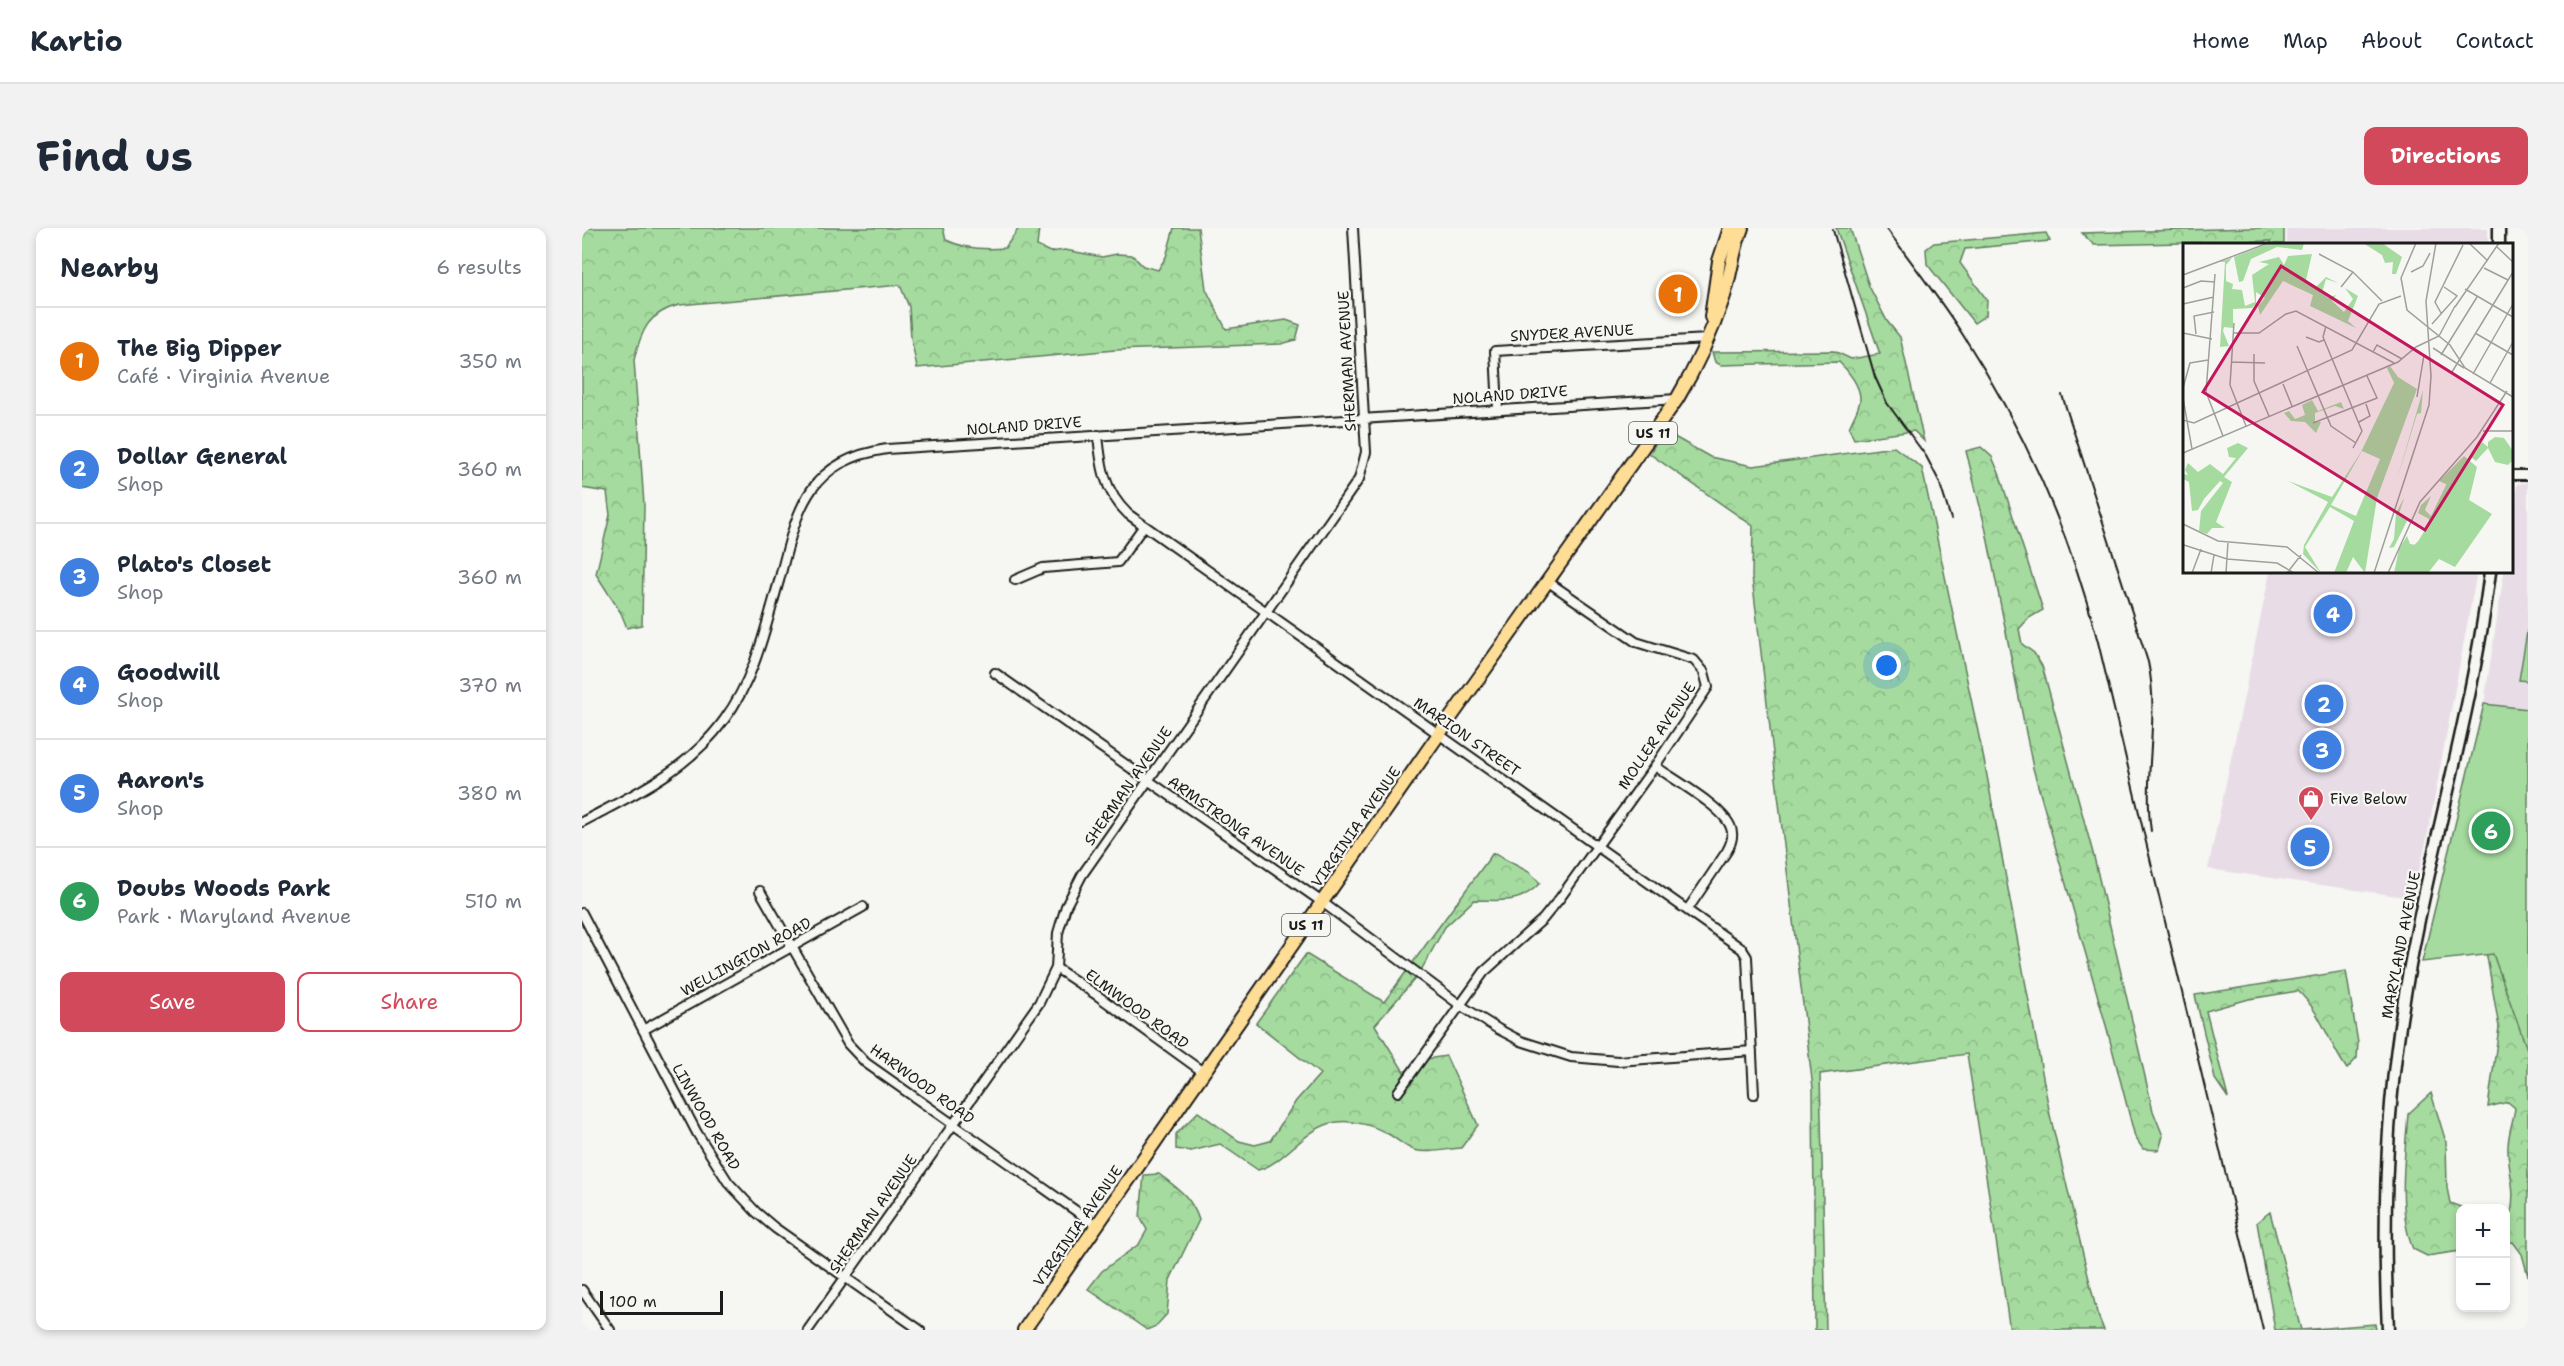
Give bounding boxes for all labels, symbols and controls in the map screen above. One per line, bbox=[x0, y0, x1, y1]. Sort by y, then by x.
text: Kartio bbox=[30, 22, 123, 60]
text: Home bbox=[2192, 27, 2250, 55]
text: Map bbox=[2283, 27, 2328, 55]
text: About bbox=[2361, 27, 2422, 55]
text: Contact bbox=[2455, 27, 2534, 55]
button: Directions bbox=[2364, 127, 2528, 185]
text: Find us bbox=[36, 128, 193, 184]
inset map bbox=[2183, 243, 2513, 573]
text: Nearby bbox=[60, 250, 159, 285]
text: 6 results bbox=[436, 254, 522, 280]
pin: 1 bbox=[1658, 272, 1698, 316]
street label: SHERMAN AVENUE bbox=[1333, 290, 1361, 432]
street label: SNYDER AVENUE bbox=[1510, 320, 1634, 346]
text: The Big Dipper bbox=[117, 334, 282, 363]
text: 1 bbox=[75, 348, 84, 374]
text: 350 m bbox=[458, 348, 522, 374]
text: Café · Virginia Avenue bbox=[117, 363, 330, 389]
street label: NOLAND DRIVE bbox=[1452, 381, 1568, 409]
street label: NOLAND DRIVE bbox=[966, 412, 1082, 440]
road number: US 11 bbox=[1629, 422, 1677, 444]
text: Dollar General bbox=[117, 442, 287, 471]
text: 2 bbox=[73, 456, 87, 482]
text: 360 m bbox=[457, 456, 522, 482]
text: Shop bbox=[117, 471, 164, 497]
text: Plato's Closet bbox=[117, 550, 271, 579]
text: 3 bbox=[73, 564, 87, 590]
text: 360 m bbox=[457, 564, 522, 590]
text: Shop bbox=[117, 579, 164, 605]
pin: 4 bbox=[2314, 592, 2352, 636]
your location bbox=[1872, 651, 1901, 680]
text: Goodwill bbox=[117, 658, 220, 687]
text: 4 bbox=[73, 672, 87, 698]
text: 370 m bbox=[458, 672, 522, 698]
street label: MOLLER AVENUE bbox=[1614, 678, 1700, 794]
pin: 2 bbox=[2304, 682, 2344, 726]
text: Shop bbox=[117, 687, 164, 713]
street label: MARION STREET bbox=[1410, 693, 1524, 781]
street label: SHERMAN AVENUE bbox=[1079, 723, 1177, 849]
pin: 3 bbox=[2302, 728, 2342, 772]
street label: VIRGINIA AVENUE bbox=[1307, 763, 1405, 891]
text: Aaron's bbox=[117, 766, 204, 795]
street label: ARMSTRONG AVENUE bbox=[1164, 771, 1308, 881]
text: 5 bbox=[73, 780, 86, 806]
text: 380 m bbox=[457, 780, 522, 806]
shop icon: Five Below bbox=[2296, 784, 2326, 822]
place label: Five Below bbox=[2330, 789, 2407, 809]
text: Shop bbox=[117, 795, 164, 821]
pin: 6 bbox=[2472, 808, 2510, 854]
pin: 5 bbox=[2290, 824, 2330, 870]
street label: MARYLAND AVENUE bbox=[2377, 869, 2425, 1021]
text: Doubs Woods Park bbox=[117, 874, 331, 903]
text: 6 bbox=[73, 888, 87, 914]
text: 510 m bbox=[465, 888, 522, 914]
text: Park · Maryland Avenue bbox=[117, 903, 351, 929]
street label: WELLINGTON ROAD bbox=[677, 913, 815, 1001]
road number: US 11 bbox=[1282, 914, 1330, 936]
street label: ELMWOOD ROAD bbox=[1081, 965, 1193, 1053]
button: Save bbox=[60, 972, 285, 1032]
button: Share bbox=[297, 972, 522, 1032]
street label: HARWOOD ROAD bbox=[866, 1039, 978, 1129]
street label: LINWOOD ROAD bbox=[667, 1060, 745, 1174]
street label: SHERMAN AVENUE bbox=[824, 1151, 922, 1277]
street label: VIRGINIA AVENUE bbox=[1029, 1162, 1127, 1290]
map controls bbox=[2456, 1204, 2510, 1312]
button: + bbox=[2456, 1204, 2510, 1258]
button: − bbox=[2456, 1258, 2510, 1312]
scale bar bbox=[600, 1288, 723, 1316]
text: 100 m bbox=[609, 1291, 657, 1312]

